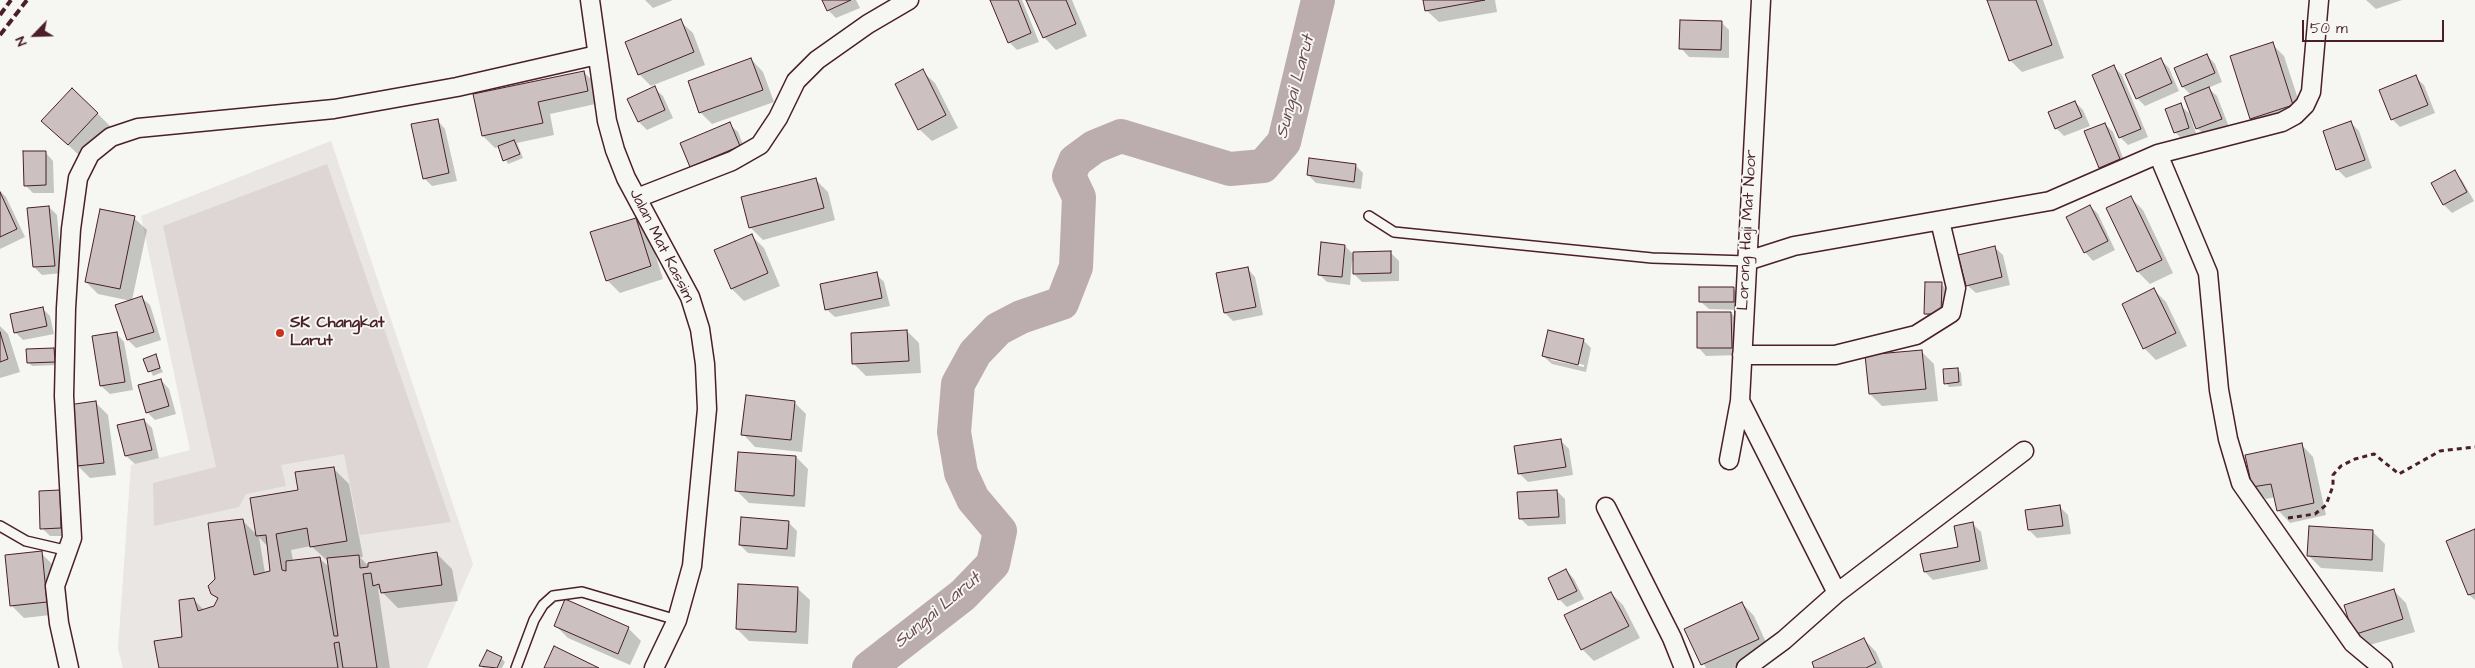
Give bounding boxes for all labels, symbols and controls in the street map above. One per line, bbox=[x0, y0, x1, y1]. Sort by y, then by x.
north arrow bbox=[10, 10, 60, 60]
scale bar bbox=[2305, 10, 2448, 42]
text: 50 m bbox=[2310, 18, 2348, 39]
text: N bbox=[10, 33, 32, 49]
water label: Sungai Larut bbox=[1272, 33, 1320, 141]
street label: Lorong Haji Mat Noor bbox=[1734, 149, 1762, 311]
street label: Jalan Mat Kassim bbox=[624, 186, 698, 306]
place label: SK Changkat Larut bbox=[290, 314, 384, 352]
marker: SK Changkat Larut bbox=[274, 327, 286, 339]
water label: Sungai Larut bbox=[890, 569, 986, 653]

